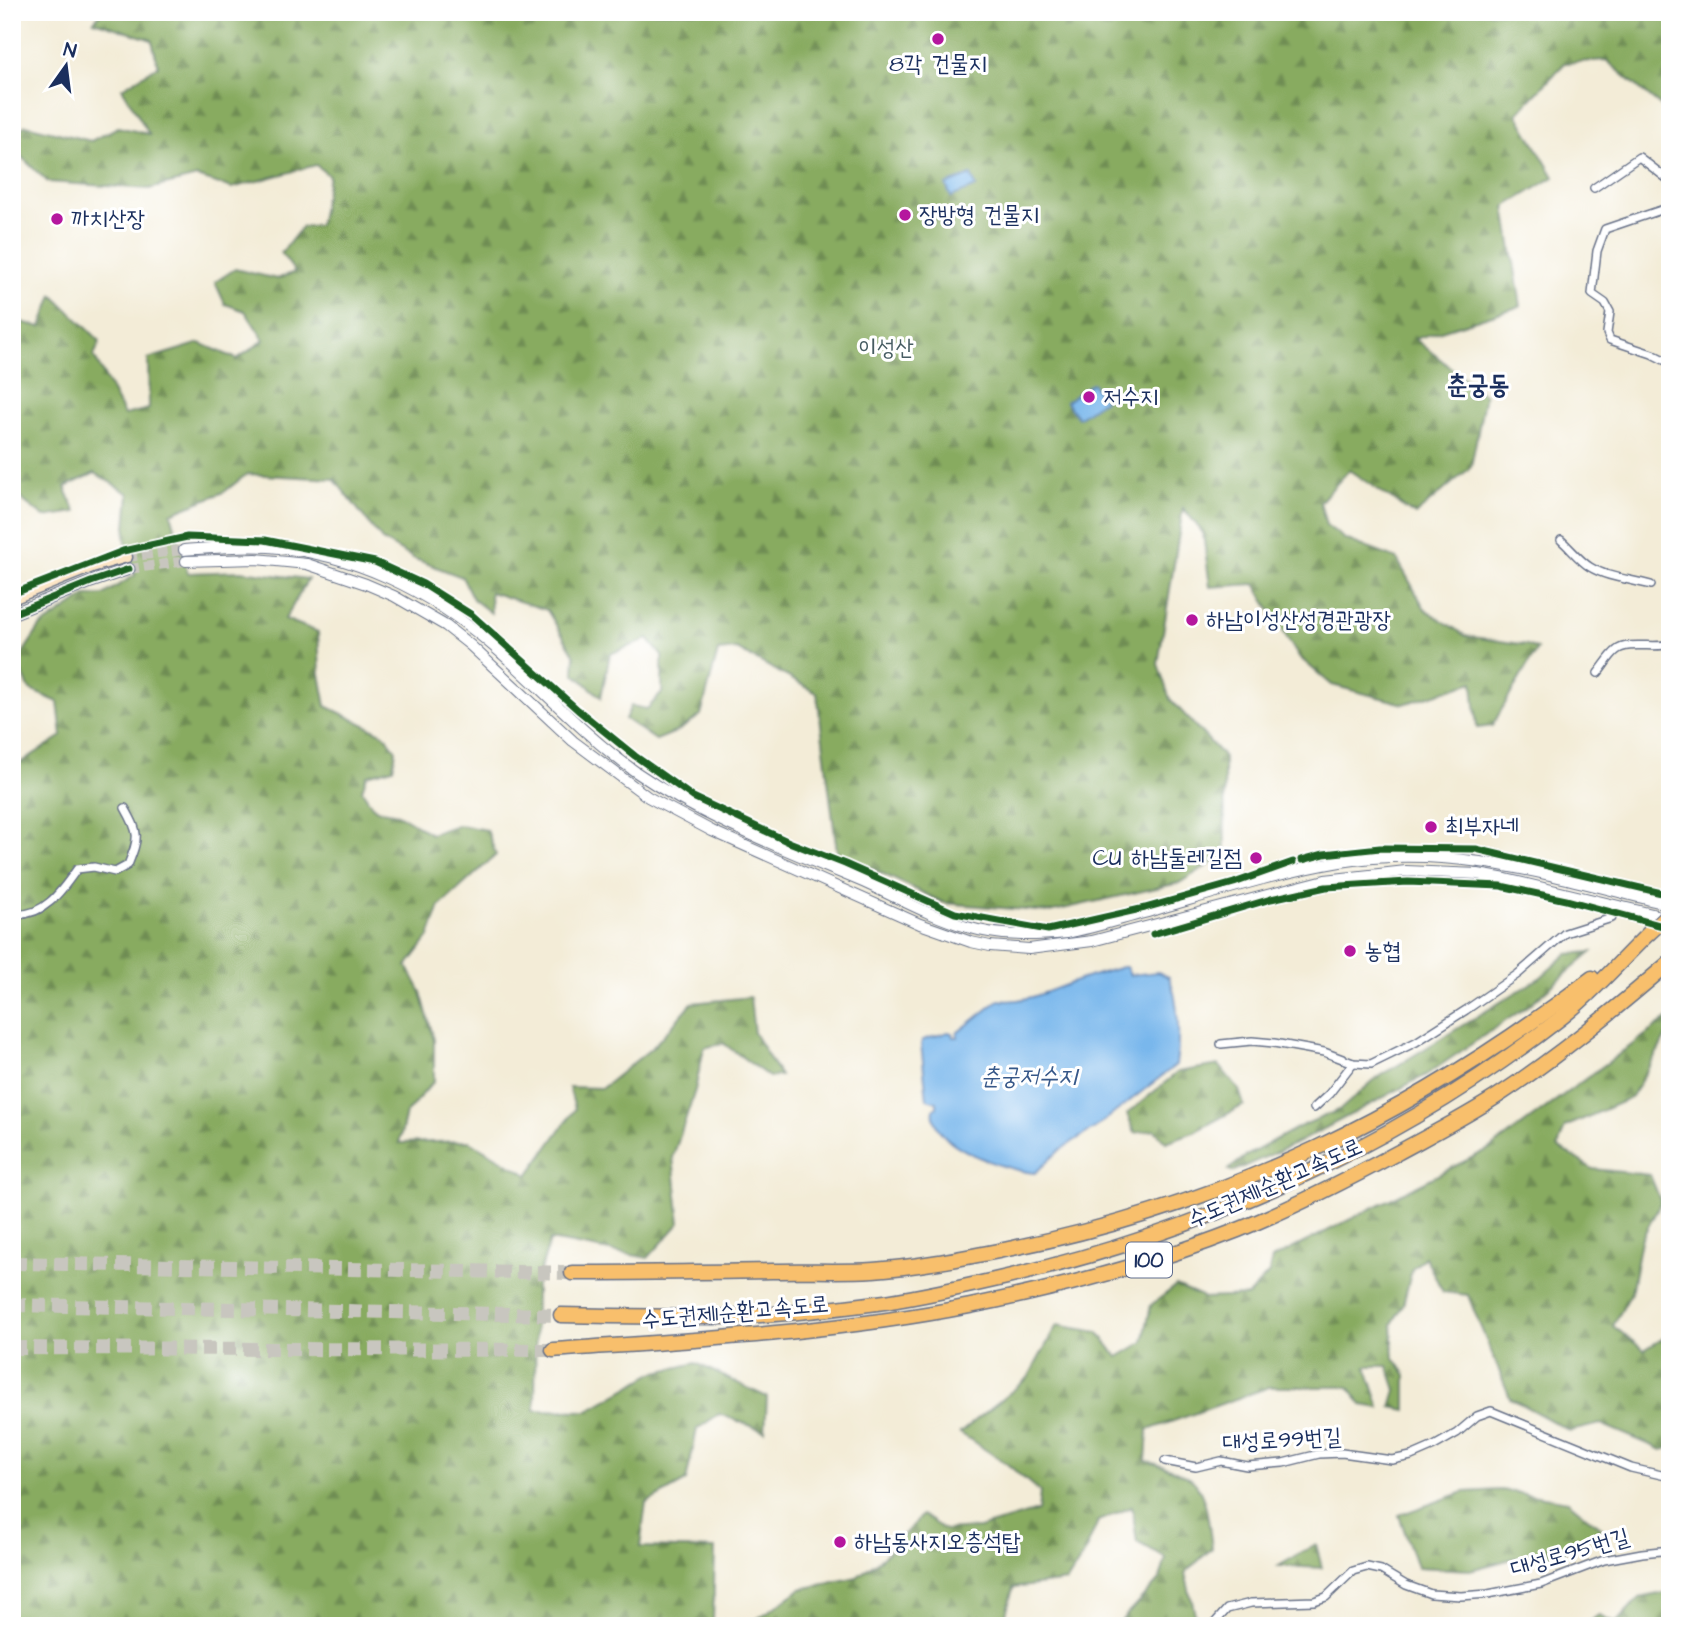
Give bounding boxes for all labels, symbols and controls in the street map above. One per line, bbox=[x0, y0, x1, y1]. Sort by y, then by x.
marker: 8각 건물지 bbox=[930, 31, 946, 47]
north arrow bbox=[32, 32, 102, 102]
text: N bbox=[61, 36, 79, 66]
place label: 8각 건물지 bbox=[889, 48, 987, 80]
place label: 장방형 건물지 bbox=[919, 199, 1039, 231]
place label: 까치산장 bbox=[71, 203, 145, 235]
marker: 장방형 건물지 bbox=[897, 207, 913, 223]
marker: 까치산장 bbox=[49, 211, 65, 227]
park label: 이성산 bbox=[858, 332, 914, 364]
district label: 춘궁동 bbox=[1447, 367, 1509, 403]
place label: 저수지 bbox=[1103, 381, 1159, 413]
marker: 저수지 bbox=[1081, 389, 1097, 405]
place label: 하남이성산성경관광장 bbox=[1206, 604, 1391, 636]
marker: 하남이성산성경관광장 bbox=[1184, 612, 1200, 628]
place label: 최부자네 bbox=[1445, 811, 1519, 843]
marker: 최부자네 bbox=[1423, 819, 1439, 835]
place label: CU 하남둘레길점 bbox=[1093, 842, 1242, 874]
marker: CU 하남둘레길점 bbox=[1248, 850, 1264, 866]
place label: 농협 bbox=[1364, 935, 1401, 967]
marker: 농협 bbox=[1342, 943, 1358, 959]
water label: 춘궁저수지 bbox=[981, 1060, 1080, 1094]
street label: 수도권제1순환고속도로 bbox=[1183, 1130, 1367, 1236]
road number: 100 bbox=[1126, 1242, 1172, 1278]
street label: 수도권제1순환고속도로 bbox=[640, 1288, 830, 1336]
street label: 대성로99번길 bbox=[1222, 1421, 1342, 1459]
street label: 대성로95번길 bbox=[1507, 1521, 1633, 1585]
place label: 하남동사지오층석탑 bbox=[854, 1526, 1021, 1558]
marker: 하남동사지오층석탑 bbox=[832, 1534, 848, 1550]

